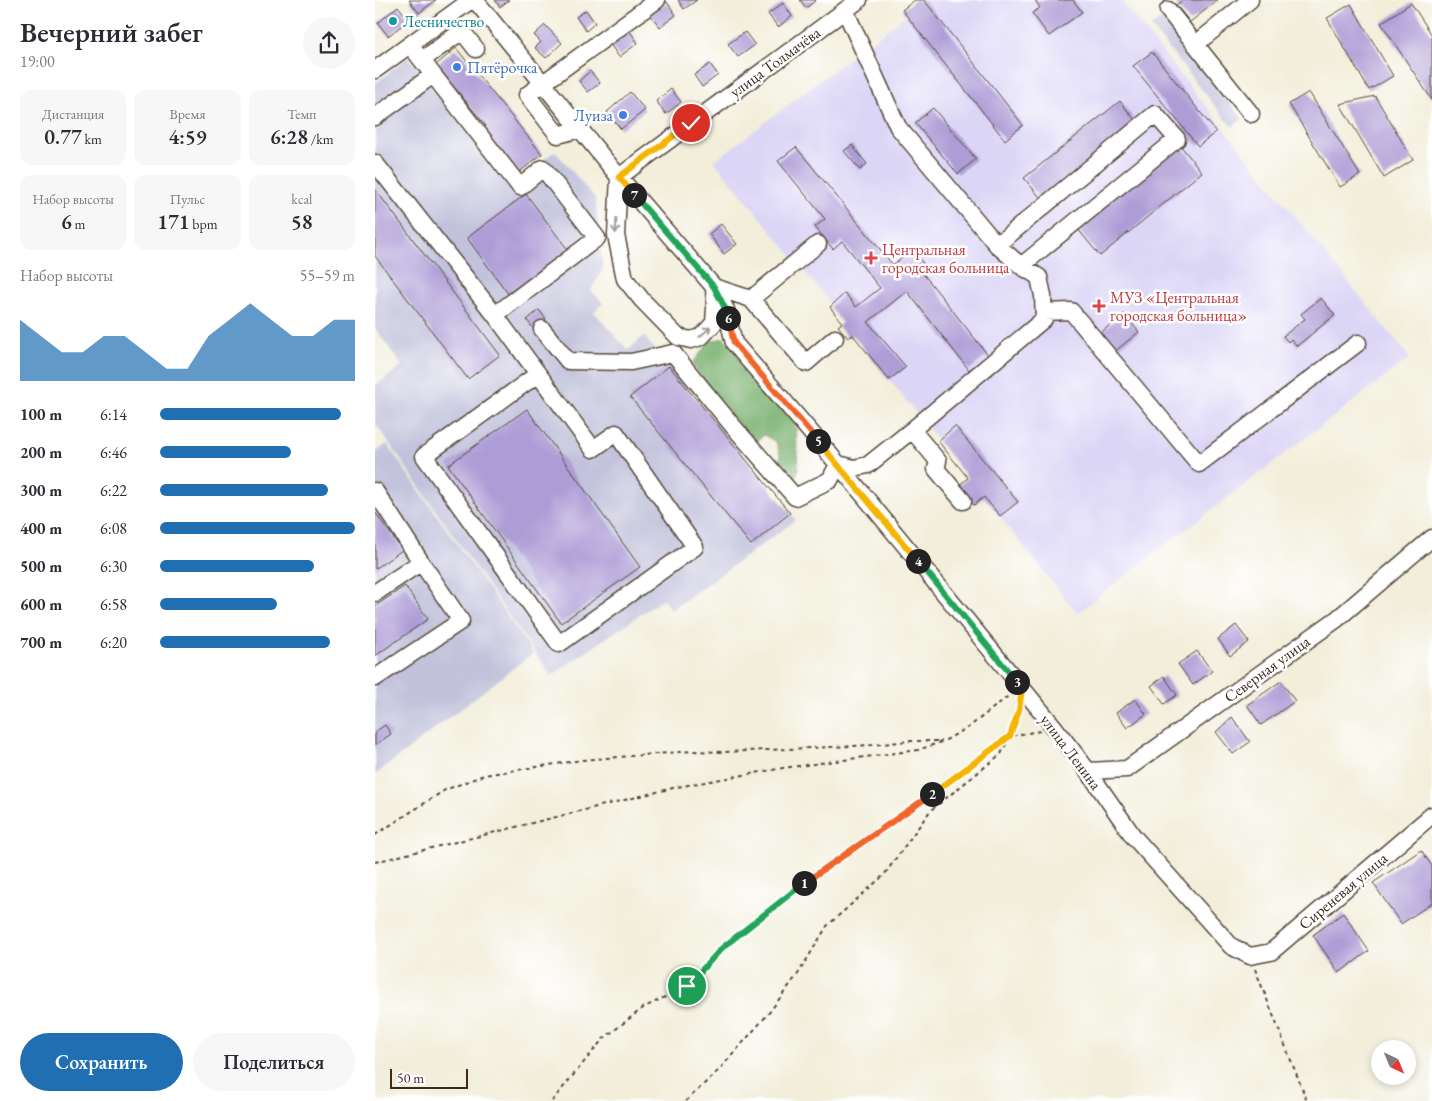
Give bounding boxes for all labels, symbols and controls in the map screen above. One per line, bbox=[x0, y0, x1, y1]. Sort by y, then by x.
place label: Лесничество bbox=[403, 11, 485, 32]
text: Вечерний забег bbox=[20, 14, 203, 50]
marker: Лесничество bbox=[387, 15, 399, 27]
button: share bbox=[303, 17, 355, 69]
street label: улица Толмачёва bbox=[725, 22, 825, 102]
text: 19:00 bbox=[20, 51, 55, 72]
place label: Пятёрочка bbox=[467, 57, 538, 78]
marker: Пятёрочка bbox=[451, 61, 463, 73]
pin bbox=[670, 102, 712, 144]
text: Дистанция bbox=[42, 105, 104, 123]
text: Время bbox=[170, 105, 205, 123]
text: Темп bbox=[287, 105, 316, 123]
place label: Луиза bbox=[574, 105, 614, 126]
marker: Луиза bbox=[617, 109, 629, 121]
icon: check bbox=[677, 109, 705, 137]
text: 0.77 bbox=[44, 123, 82, 150]
text: 4:59 bbox=[168, 123, 207, 150]
text: 6:28 bbox=[270, 123, 308, 150]
text: km bbox=[82, 130, 102, 148]
text: /km bbox=[308, 130, 334, 148]
pin: 7 bbox=[621, 182, 647, 208]
text: 7 bbox=[631, 186, 638, 204]
text: Набор высоты bbox=[32, 190, 114, 208]
text: Пульс bbox=[170, 190, 205, 208]
text: kcal bbox=[291, 190, 312, 208]
text: 6 bbox=[61, 208, 72, 235]
text: 171 bbox=[157, 208, 190, 235]
text: 58 bbox=[291, 208, 313, 235]
text: m bbox=[72, 215, 85, 233]
text: bpm bbox=[190, 215, 218, 233]
one-way arrow bbox=[611, 217, 621, 233]
place label: Центральная городская больница bbox=[882, 239, 1010, 278]
marker: Центральная городская больница bbox=[864, 251, 878, 265]
text: Набор высоты bbox=[20, 265, 113, 286]
text: 55–59 m bbox=[300, 265, 355, 286]
place label: МУЗ «Центральная городская больница» bbox=[1110, 287, 1247, 326]
marker: МУЗ «Центральная городская больница» bbox=[1092, 299, 1106, 313]
pin: 6 bbox=[715, 306, 741, 330]
text: 6 bbox=[725, 309, 732, 327]
one-way arrow bbox=[698, 327, 711, 338]
text: 100 m bbox=[20, 404, 62, 425]
text: 6:14 bbox=[100, 404, 127, 425]
pin: 5 bbox=[805, 428, 831, 454]
text: 5 bbox=[815, 432, 822, 450]
text: 200 m bbox=[20, 442, 62, 463]
text: 6:46 bbox=[100, 442, 127, 463]
text: 300 m bbox=[20, 480, 62, 501]
text: 6:22 bbox=[100, 480, 127, 501]
text: 400 m bbox=[20, 518, 62, 539]
text: 6:08 bbox=[100, 518, 127, 539]
pin: 4 bbox=[905, 548, 931, 574]
text: 4 bbox=[915, 552, 922, 570]
text: 500 m bbox=[20, 556, 62, 577]
text: 6:30 bbox=[100, 556, 127, 577]
text: 600 m bbox=[20, 594, 62, 615]
text: 6:58 bbox=[100, 594, 127, 615]
street label: Северная улица bbox=[1220, 630, 1315, 707]
text: 700 m bbox=[20, 632, 62, 653]
text: 6:20 bbox=[100, 632, 127, 653]
pin: 3 bbox=[1005, 670, 1029, 694]
text: 3 bbox=[1014, 673, 1021, 691]
street label: улица Ленина bbox=[1036, 710, 1107, 795]
pin: 2 bbox=[919, 782, 945, 806]
text: 2 bbox=[929, 785, 936, 803]
street label: Сиреневая улица bbox=[1294, 847, 1392, 934]
pin: 1 bbox=[791, 870, 817, 896]
text: 1 bbox=[801, 874, 808, 892]
pin bbox=[666, 965, 708, 1007]
icon: arrive bbox=[673, 972, 701, 1000]
button: Сохранить bbox=[20, 1033, 183, 1091]
button: Поделиться bbox=[193, 1033, 355, 1091]
north arrow bbox=[1371, 1040, 1416, 1085]
map controls bbox=[1371, 1040, 1416, 1085]
scale bar bbox=[390, 1066, 467, 1089]
text: 50 m bbox=[397, 1069, 424, 1087]

